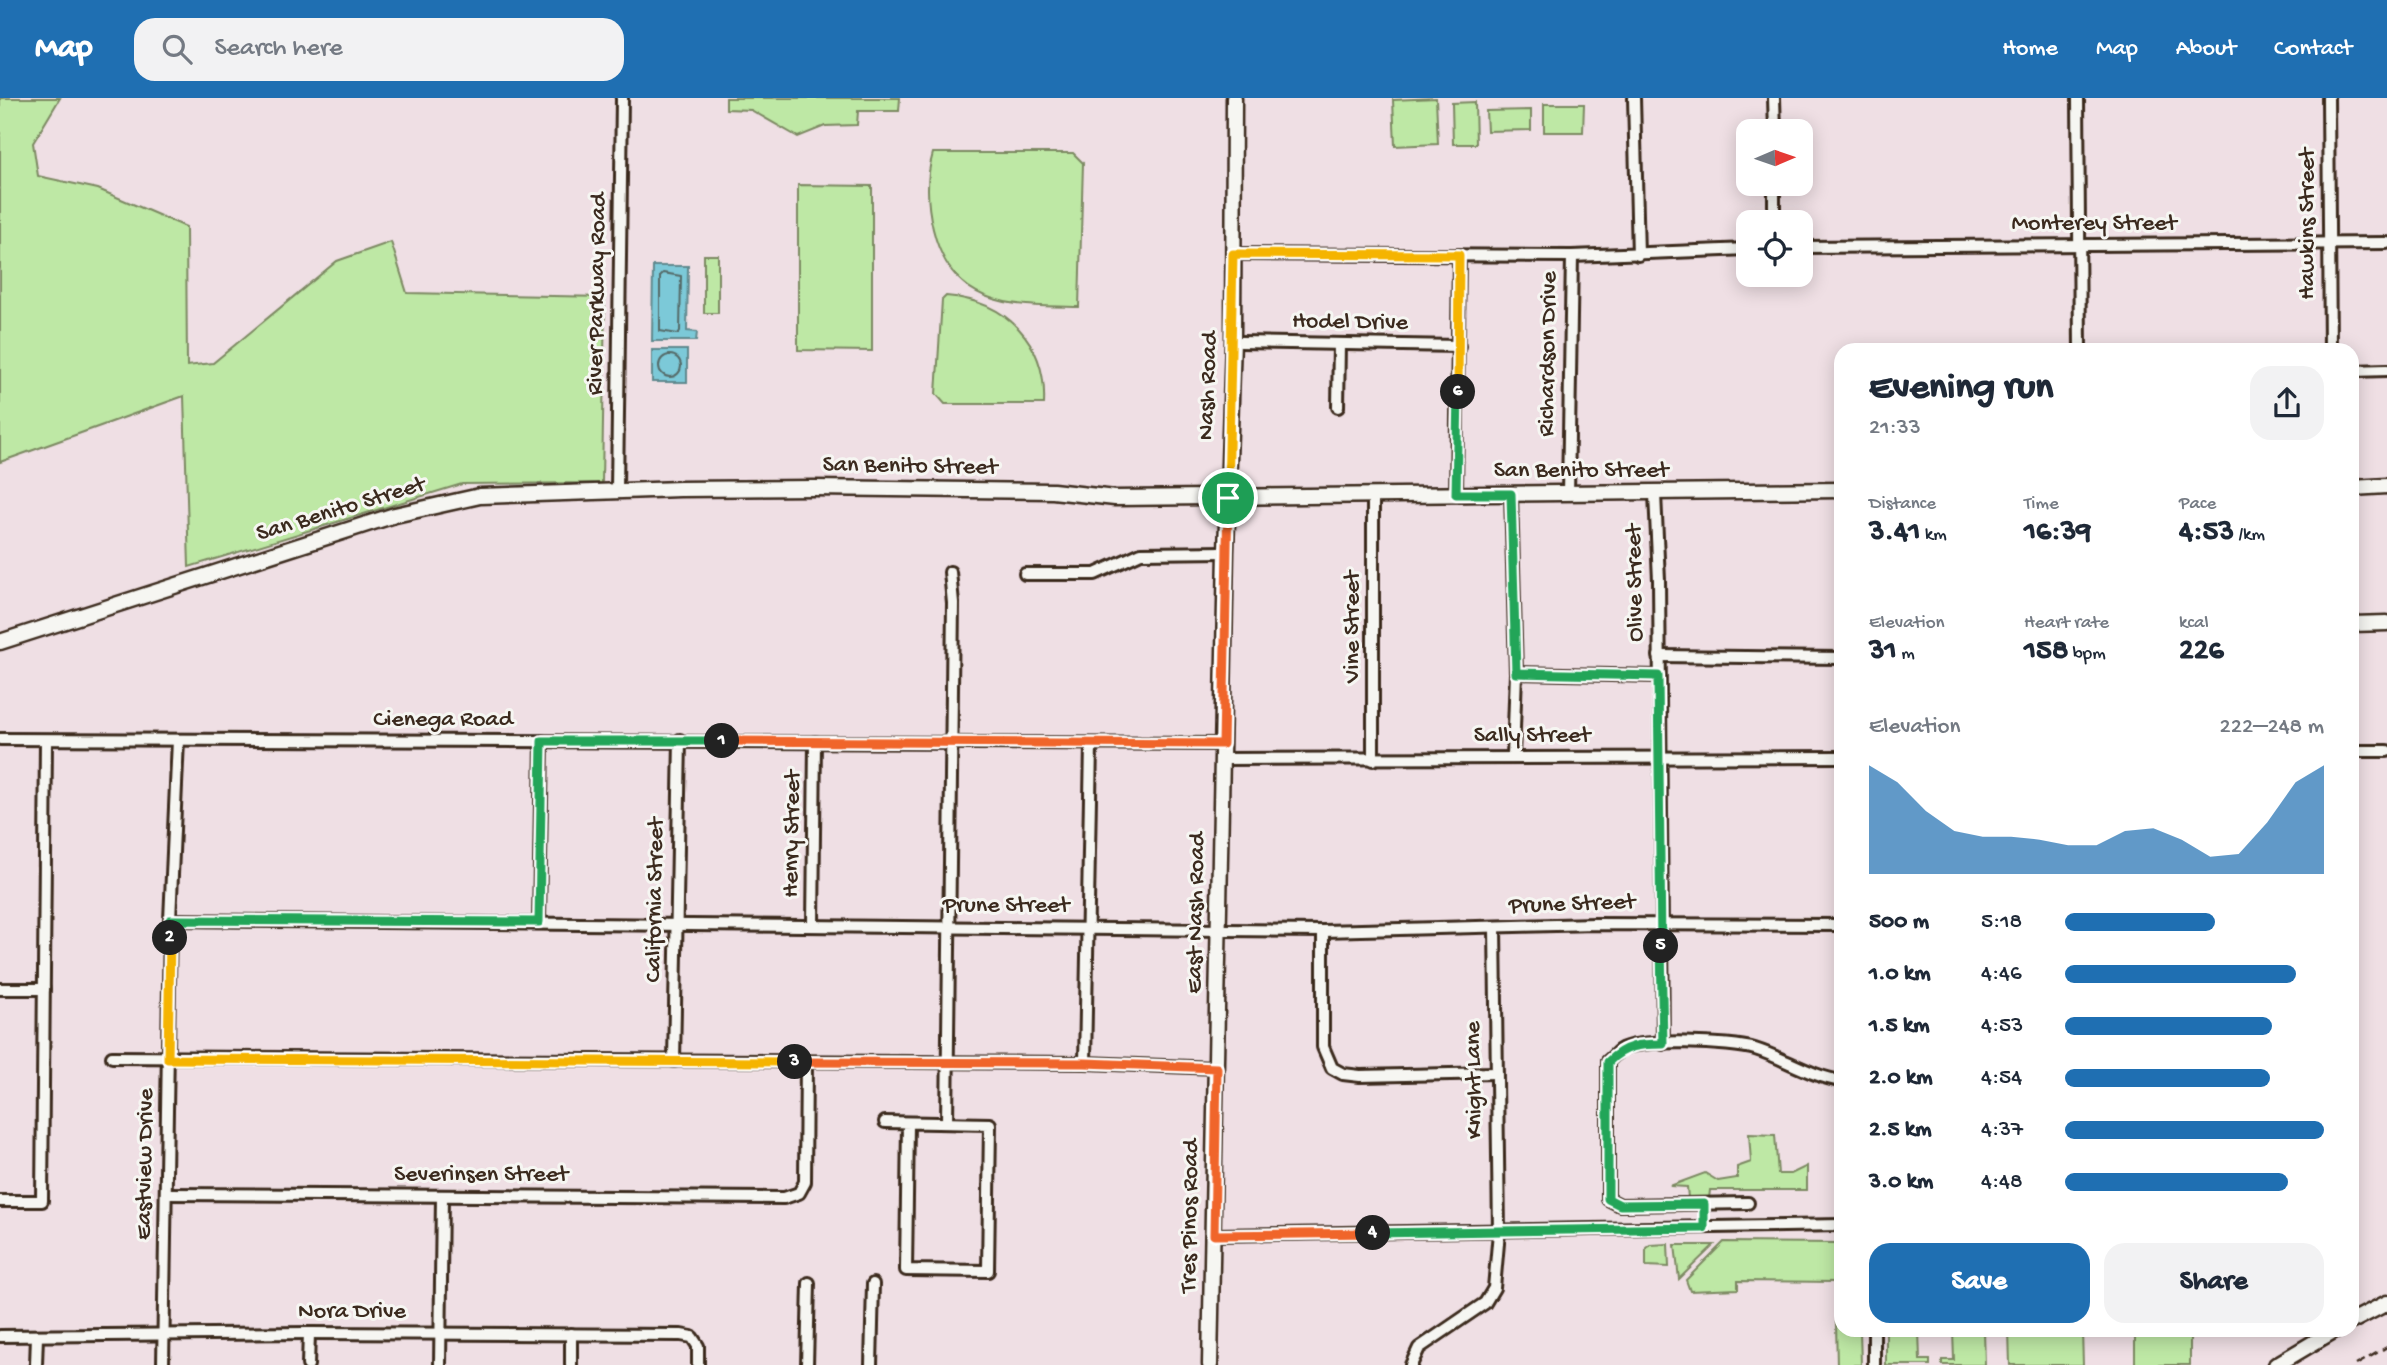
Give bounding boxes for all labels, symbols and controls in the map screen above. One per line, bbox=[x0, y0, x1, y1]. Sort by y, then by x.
search box bbox=[134, 18, 624, 81]
text: Map bbox=[35, 30, 92, 68]
icon: search bbox=[158, 30, 196, 68]
text: Search here bbox=[214, 34, 343, 65]
text: Home bbox=[2002, 35, 2058, 64]
text: Map bbox=[2096, 35, 2138, 64]
text: About bbox=[2176, 35, 2236, 64]
text: Contact bbox=[2274, 35, 2352, 64]
north arrow bbox=[1736, 119, 1813, 196]
map controls bbox=[1736, 119, 1813, 287]
street label: Hawkins Street bbox=[2294, 146, 2323, 300]
street label: River Parkway Road bbox=[582, 191, 614, 396]
button: locate bbox=[1736, 210, 1813, 287]
street label: Monterey Street bbox=[2011, 210, 2179, 239]
street label: Richardson Drive bbox=[1533, 270, 1565, 437]
street label: Hodel Drive bbox=[1292, 307, 1409, 339]
street label: Nash Road bbox=[1193, 329, 1225, 441]
button: share bbox=[2250, 366, 2324, 440]
text: Evening run bbox=[1869, 367, 2053, 411]
pin: 6 bbox=[1440, 374, 1476, 410]
text: 6 bbox=[1453, 380, 1462, 403]
text: 21:33 bbox=[1869, 415, 1921, 442]
street label: San Benito Street bbox=[822, 451, 1000, 483]
street label: San Benito Street bbox=[1494, 457, 1671, 486]
pin bbox=[1198, 468, 1258, 528]
street label: San Benito Street bbox=[253, 470, 431, 549]
icon: arrive bbox=[1209, 479, 1247, 517]
text: Distance bbox=[1869, 493, 1936, 516]
text: Time bbox=[2024, 493, 2059, 516]
text: Pace bbox=[2179, 493, 2216, 516]
text: 3.41 bbox=[1869, 516, 1920, 551]
text: 16:39 bbox=[2024, 516, 2091, 551]
text: 4:53 bbox=[2179, 516, 2234, 551]
street label: Olive Street bbox=[1620, 522, 1652, 642]
text: km bbox=[1920, 524, 1947, 547]
text: /km bbox=[2234, 524, 2265, 547]
street label: Vine Street bbox=[1339, 569, 1368, 684]
text: Elevation bbox=[1869, 612, 1945, 635]
text: Heart rate bbox=[2024, 612, 2109, 635]
text: kcal bbox=[2179, 612, 2209, 635]
text: 31 bbox=[1869, 635, 1897, 670]
text: 158 bbox=[2024, 635, 2068, 670]
text: 226 bbox=[2179, 635, 2224, 670]
text: m bbox=[1897, 643, 1915, 666]
text: bpm bbox=[2068, 643, 2106, 666]
street label: Cienega Road bbox=[373, 706, 515, 735]
text: Elevation bbox=[1869, 714, 1960, 741]
text: 222–248 m bbox=[2220, 714, 2324, 741]
street label: Sally Street bbox=[1474, 722, 1592, 751]
pin: 1 bbox=[704, 724, 740, 758]
text: 1 bbox=[718, 729, 725, 752]
street label: Henry Street bbox=[777, 768, 809, 898]
street label: California Street bbox=[640, 815, 672, 983]
street label: East Nash Road bbox=[1181, 830, 1213, 994]
street label: Prune Street bbox=[1507, 888, 1638, 922]
street label: Prune Street bbox=[942, 892, 1071, 921]
text: 500 m bbox=[1869, 909, 1929, 936]
text: 5:18 bbox=[1981, 909, 2022, 936]
pin: 2 bbox=[152, 920, 188, 956]
text: 2 bbox=[165, 926, 174, 949]
pin: 5 bbox=[1644, 928, 1678, 964]
text: 5 bbox=[1656, 934, 1666, 957]
text: 1.0 km bbox=[1869, 961, 1931, 988]
text: 4:46 bbox=[1981, 961, 2022, 988]
text: 1.5 km bbox=[1869, 1013, 1930, 1040]
text: 4:53 bbox=[1981, 1013, 2023, 1040]
street label: Knight Lane bbox=[1459, 1020, 1491, 1139]
pin: 3 bbox=[778, 1044, 812, 1080]
text: 3 bbox=[790, 1050, 799, 1073]
text: 2.0 km bbox=[1869, 1065, 1933, 1092]
text: 4:54 bbox=[1981, 1065, 2022, 1092]
street label: Eastview Drive bbox=[130, 1087, 162, 1240]
text: 2.5 km bbox=[1869, 1117, 1932, 1144]
text: 4:37 bbox=[1981, 1117, 2023, 1144]
street label: Tres Pinos Road bbox=[1175, 1137, 1207, 1295]
street label: Severinsen Street bbox=[394, 1161, 570, 1190]
text: 3.0 km bbox=[1869, 1169, 1933, 1196]
text: 4:48 bbox=[1981, 1169, 2023, 1196]
pin: 4 bbox=[1356, 1216, 1390, 1250]
text: 4 bbox=[1368, 1221, 1377, 1244]
button: Save bbox=[1869, 1243, 2090, 1323]
button: Share bbox=[2104, 1243, 2324, 1323]
street label: Nora Drive bbox=[298, 1298, 407, 1327]

